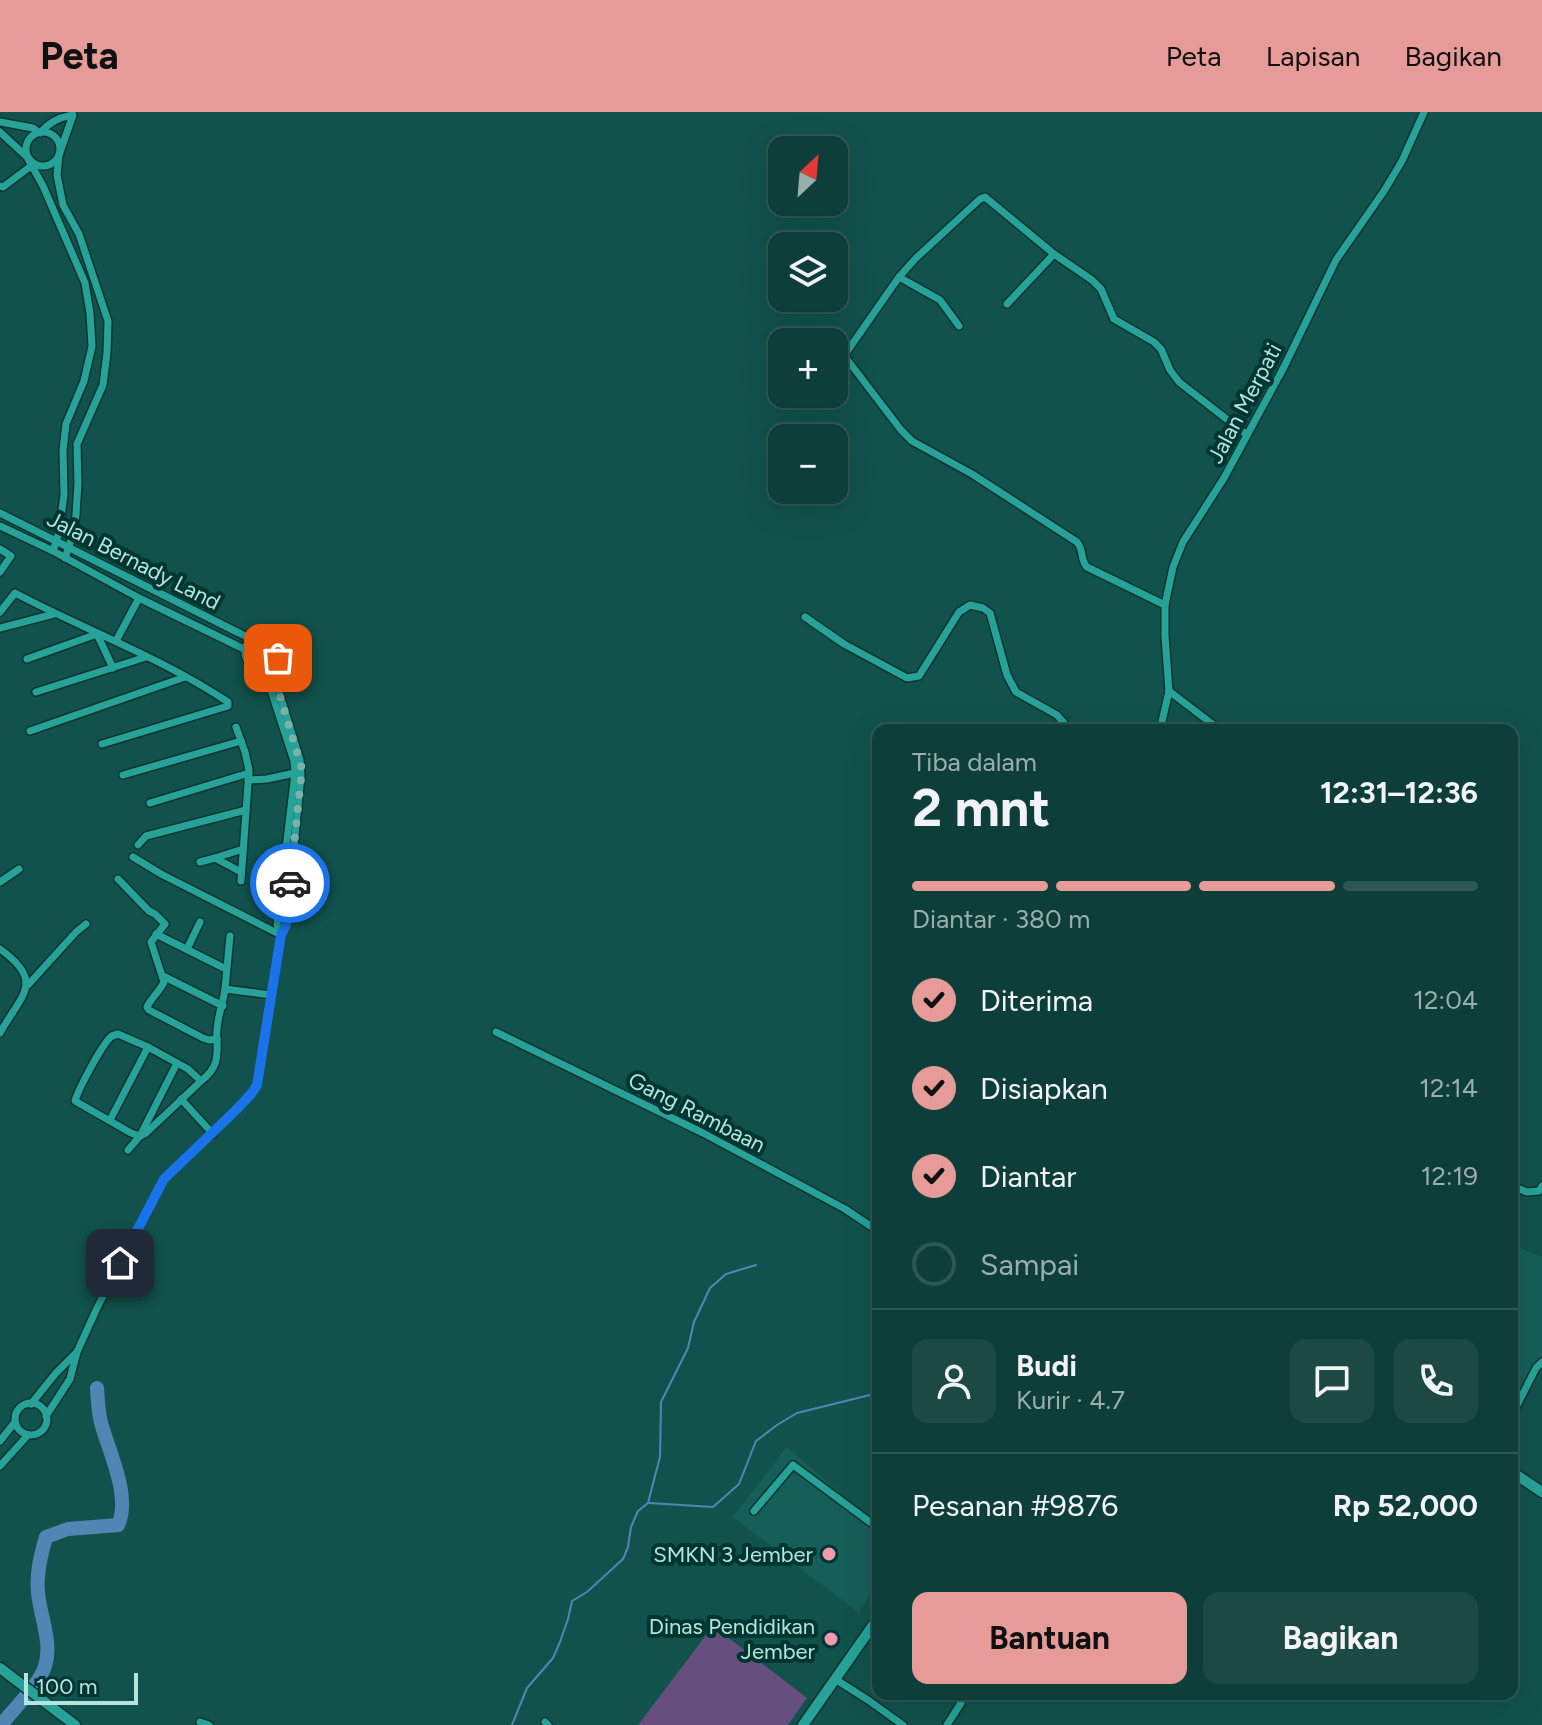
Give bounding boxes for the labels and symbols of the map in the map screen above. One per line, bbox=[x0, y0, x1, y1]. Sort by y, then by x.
north arrow bbox=[768, 136, 848, 216]
street label: Jalan Merpati bbox=[1202, 339, 1287, 468]
street label: Jalan Bernady Land bbox=[43, 505, 225, 616]
pin bbox=[244, 624, 312, 692]
courier bbox=[250, 843, 330, 923]
street label: Gang Rambaan bbox=[624, 1066, 770, 1158]
pin bbox=[86, 1229, 154, 1297]
place label: SMKN 3 Jember bbox=[653, 1541, 814, 1568]
marker: SMKN 3 Jember bbox=[820, 1545, 838, 1563]
place label: Dinas Pendidikan Jember bbox=[649, 1613, 816, 1665]
marker: Dinas Pendidikan Jember bbox=[822, 1630, 840, 1648]
scale bar bbox=[24, 1669, 138, 1705]

